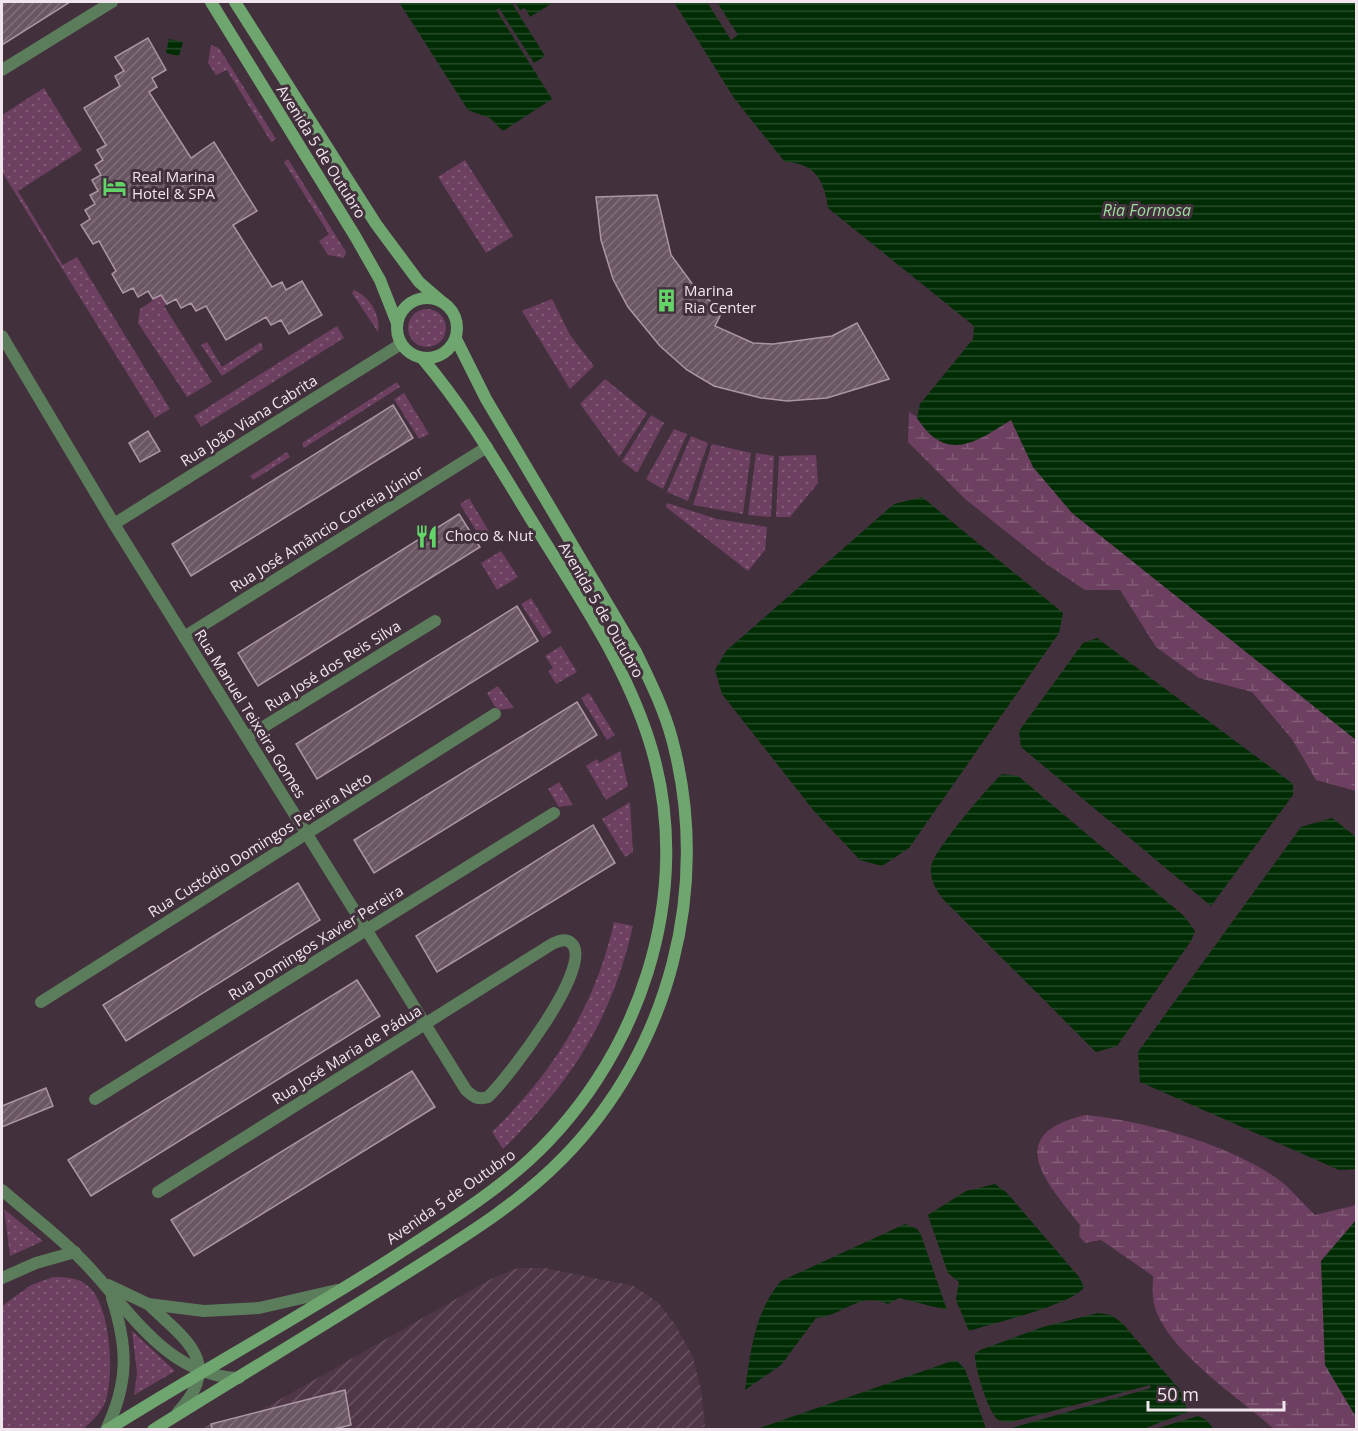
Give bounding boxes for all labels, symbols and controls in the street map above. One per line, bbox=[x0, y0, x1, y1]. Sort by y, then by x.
street label: Avenida 5 de Outubro bbox=[273, 81, 371, 222]
place label: Real Marina Hotel & SPA bbox=[132, 166, 216, 203]
hotel icon: Real Marina Hotel & SPA bbox=[101, 173, 127, 199]
water label: Ria Formosa bbox=[1103, 199, 1191, 221]
place label: Marina Ria Center bbox=[684, 280, 756, 317]
building icon: Marina Ria Center bbox=[653, 287, 679, 313]
street label: Rua João Viana Cabrita bbox=[176, 370, 321, 471]
street label: Rua José Amâncio Correia Júnior bbox=[226, 460, 427, 596]
restaurant icon: Choco & Nut bbox=[414, 523, 440, 549]
place label: Choco & Nut bbox=[445, 525, 533, 545]
street label: Avenida 5 de Outubro bbox=[555, 538, 649, 681]
street label: Rua José dos Reis Silva bbox=[261, 615, 404, 715]
street label: Rua Manuel Teixeira Gomes bbox=[191, 625, 311, 802]
street label: Rua Custódio Domingos Pereira Neto bbox=[144, 767, 375, 922]
street label: Rua Domingos Xavier Pereira bbox=[224, 880, 407, 1004]
street label: Rua José Maria de Pádua bbox=[268, 1000, 425, 1108]
street label: Avenida 5 de Outubro bbox=[382, 1144, 519, 1248]
scale bar bbox=[1148, 1374, 1284, 1412]
text: 50 m bbox=[1157, 1382, 1199, 1406]

